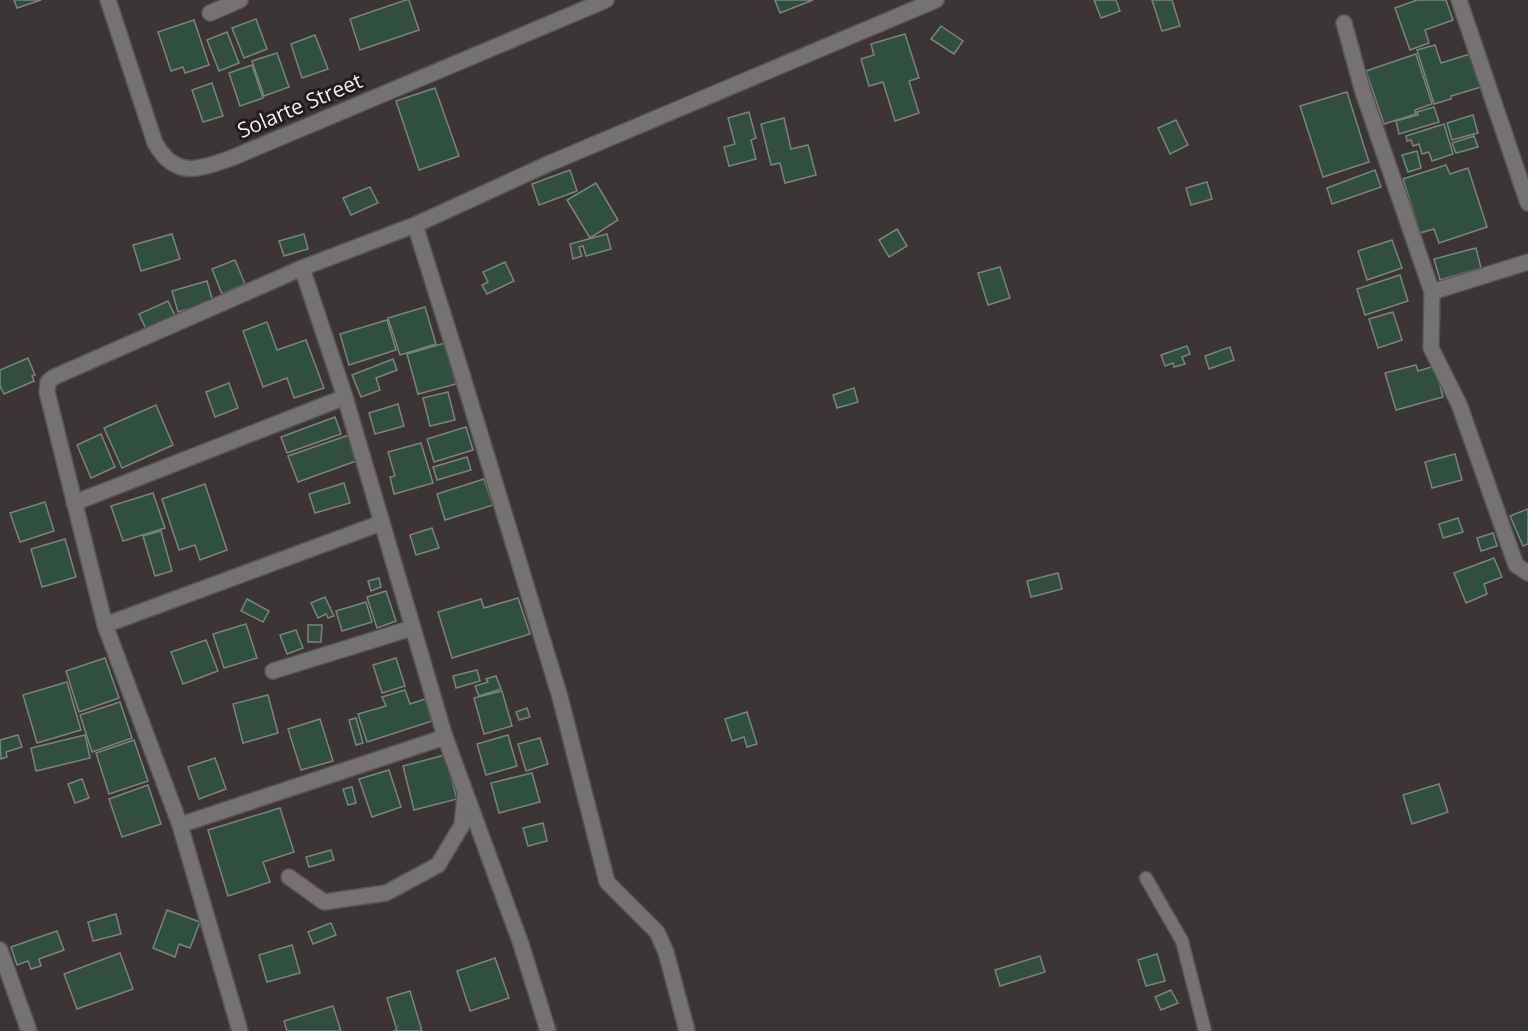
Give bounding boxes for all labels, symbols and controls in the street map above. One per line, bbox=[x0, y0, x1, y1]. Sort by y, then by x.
street label: Solarte Street bbox=[233, 66, 366, 144]

